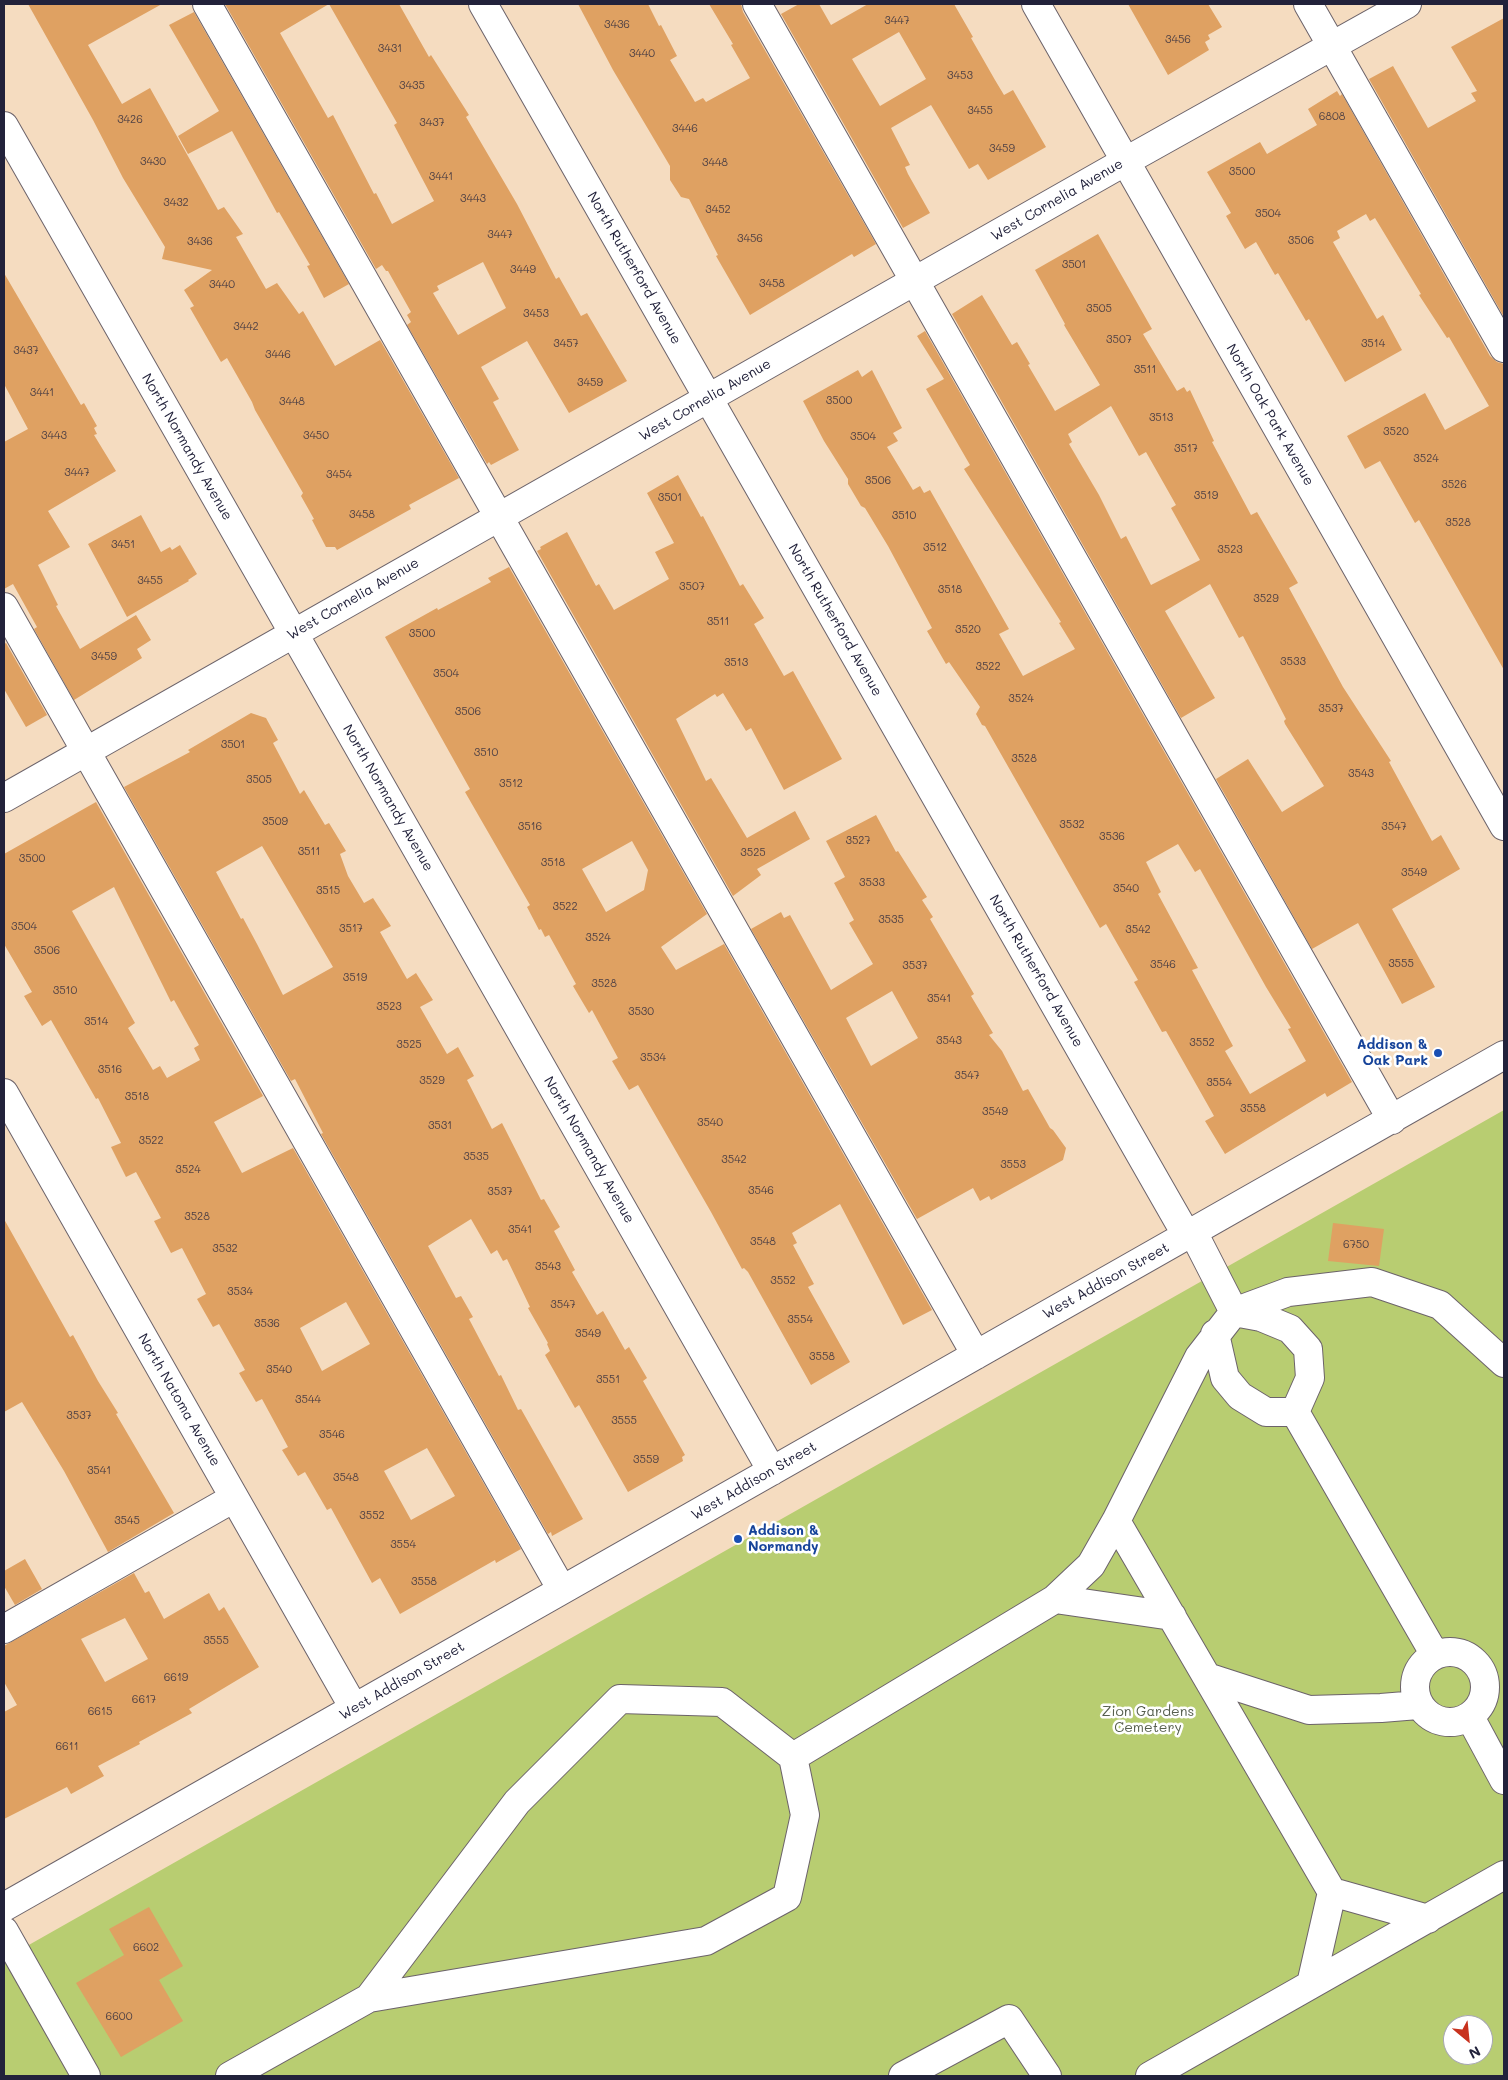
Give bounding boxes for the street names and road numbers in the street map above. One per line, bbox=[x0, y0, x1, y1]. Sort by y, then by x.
street label: West Cornelia Avenue bbox=[988, 155, 1126, 245]
street label: North Rutherford Avenue bbox=[583, 189, 685, 347]
street label: North Oak Park Avenue bbox=[1223, 341, 1317, 489]
street label: West Cornelia Avenue bbox=[636, 355, 774, 445]
street label: North Normandy Avenue bbox=[138, 371, 236, 523]
street label: North Rutherford Avenue bbox=[784, 541, 886, 699]
street label: West Cornelia Avenue bbox=[284, 554, 422, 644]
street label: North Normandy Avenue bbox=[339, 722, 437, 874]
street label: North Rutherford Avenue bbox=[985, 892, 1087, 1050]
street label: North Normandy Avenue bbox=[540, 1074, 638, 1226]
street label: West Addison Street bbox=[1040, 1239, 1172, 1323]
street label: North Natoma Avenue bbox=[134, 1331, 224, 1469]
street label: West Addison Street bbox=[688, 1438, 820, 1524]
street label: West Addison Street bbox=[336, 1638, 468, 1724]

